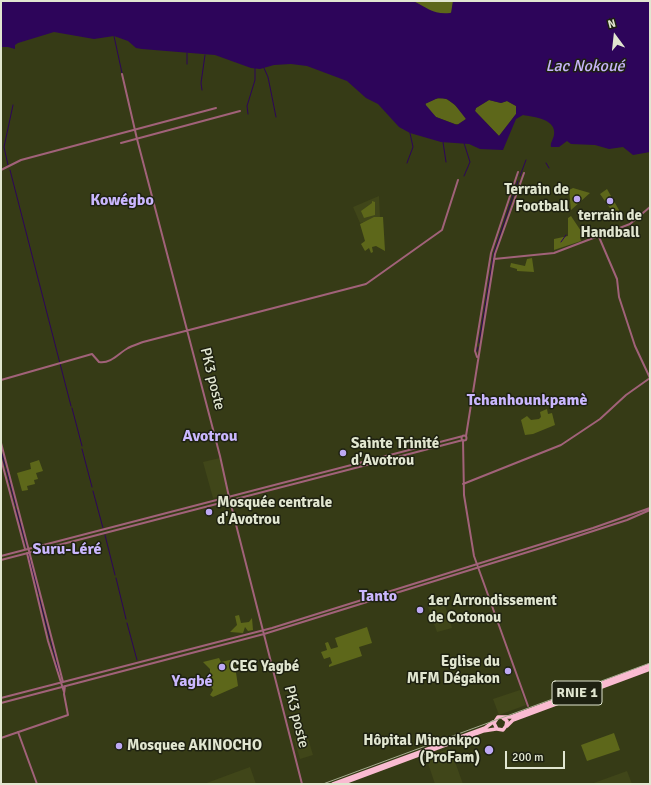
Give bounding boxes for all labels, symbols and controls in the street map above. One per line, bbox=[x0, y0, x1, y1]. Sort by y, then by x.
north arrow bbox=[595, 16, 635, 56]
text: N bbox=[606, 17, 617, 31]
water label: Lac Nokoué bbox=[545, 57, 625, 77]
place label: Terrain de Football bbox=[504, 181, 569, 216]
district label: Kowégbo bbox=[90, 191, 154, 211]
marker: Terrain de Football bbox=[572, 194, 582, 204]
marker: terrain de Handball bbox=[605, 196, 615, 206]
place label: terrain de Handball bbox=[578, 207, 642, 242]
street label: PK3 poste bbox=[196, 346, 228, 412]
district label: Tchanhounkpamè bbox=[467, 391, 587, 411]
district label: Avotrou bbox=[182, 427, 238, 447]
place label: Sainte Trinité d'Avotrou bbox=[351, 435, 439, 470]
marker: Sainte Trinité d'Avotrou bbox=[338, 448, 348, 458]
place label: Mosquée centrale d'Avotrou bbox=[217, 494, 332, 529]
marker: Mosquée centrale d'Avotrou bbox=[204, 507, 214, 517]
district label: Suru-Léré bbox=[32, 540, 102, 560]
district label: Tanto bbox=[359, 587, 397, 607]
place label: 1er Arrondissement de Cotonou bbox=[428, 592, 557, 627]
marker: 1er Arrondissement de Cotonou bbox=[415, 605, 425, 615]
place label: Eglise du MFM Dégakon bbox=[407, 653, 500, 688]
place label: CEG Yagbé bbox=[230, 658, 299, 676]
marker: CEG Yagbé bbox=[217, 662, 227, 672]
marker: Eglise du MFM Dégakon bbox=[503, 666, 513, 676]
district label: Yagbé bbox=[171, 672, 213, 692]
road number: RNIE 1 bbox=[552, 681, 602, 705]
street label: PK3 poste bbox=[280, 684, 312, 750]
place label: Hôpital Minonkpo (ProFam) bbox=[363, 732, 480, 767]
place label: Mosquee AKINOCHO bbox=[127, 737, 262, 755]
marker: Mosquee AKINOCHO bbox=[114, 741, 124, 751]
scale bar bbox=[507, 743, 567, 769]
marker: Hôpital Minonkpo (ProFam) bbox=[483, 744, 495, 756]
text: 200 m bbox=[512, 750, 544, 765]

